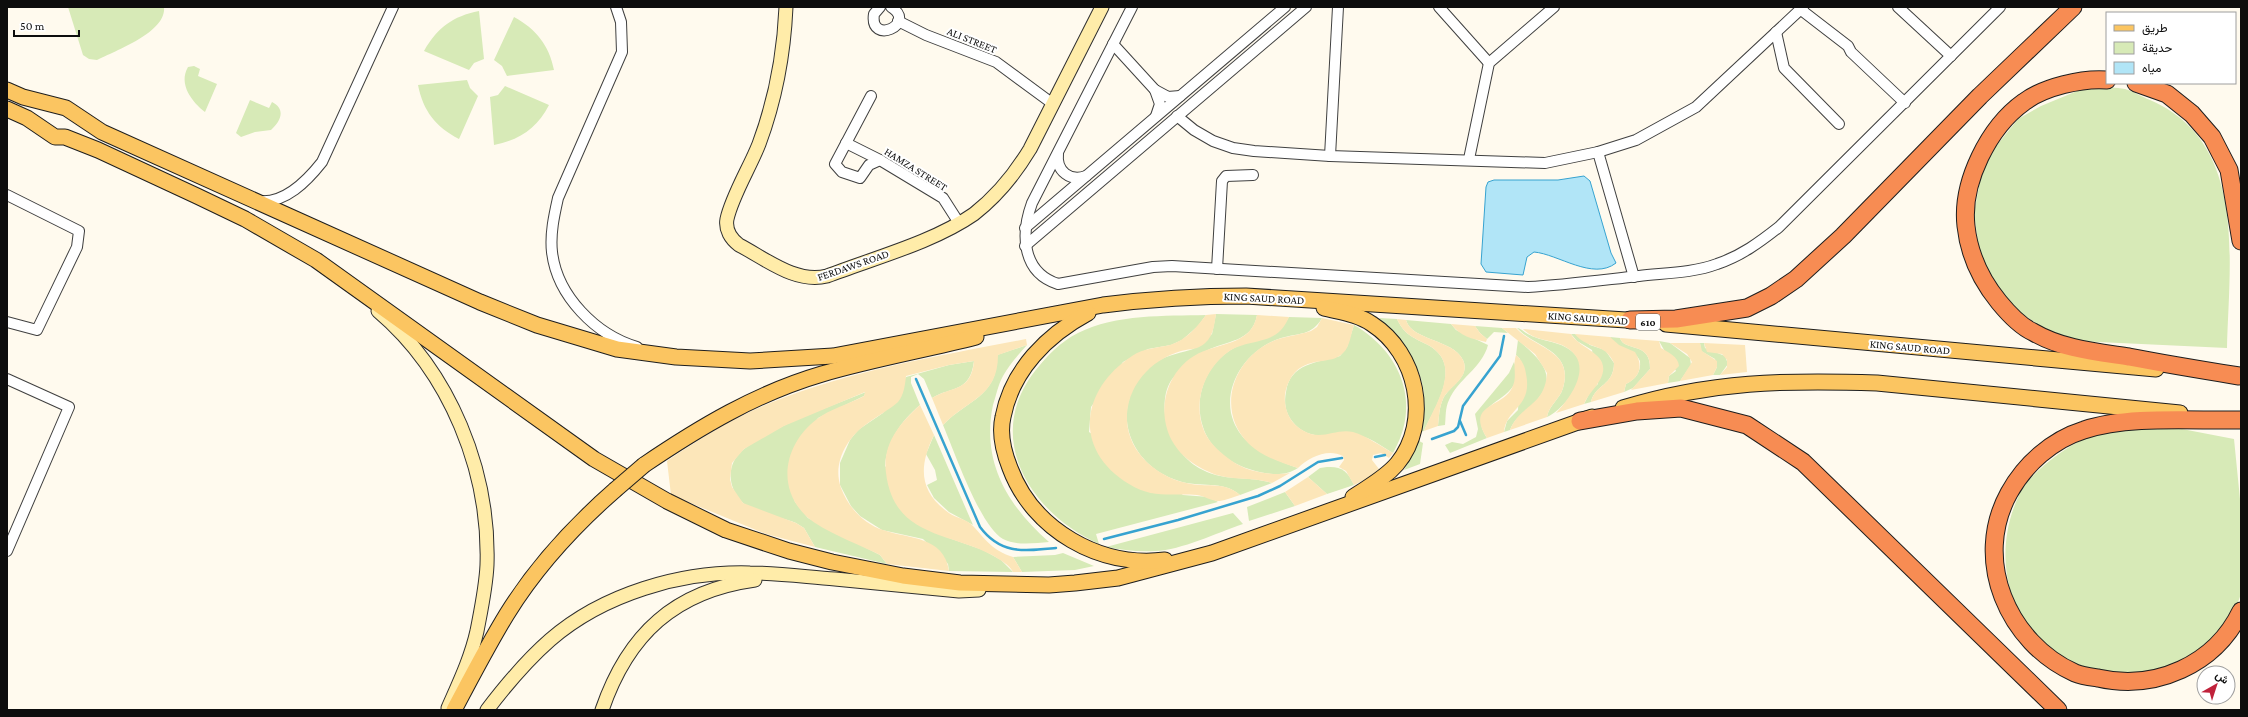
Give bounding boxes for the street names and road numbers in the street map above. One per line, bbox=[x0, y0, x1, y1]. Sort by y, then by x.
street label: ALI STREET bbox=[946, 25, 998, 55]
street label: HAMZA STREET bbox=[882, 145, 950, 193]
street label: FERDAWS ROAD bbox=[816, 247, 890, 283]
street label: KING SAUD ROAD bbox=[1223, 290, 1305, 306]
street label: KING SAUD ROAD bbox=[1547, 309, 1629, 327]
road number: 610 bbox=[1636, 314, 1660, 330]
street label: KING SAUD ROAD bbox=[1869, 338, 1951, 356]

